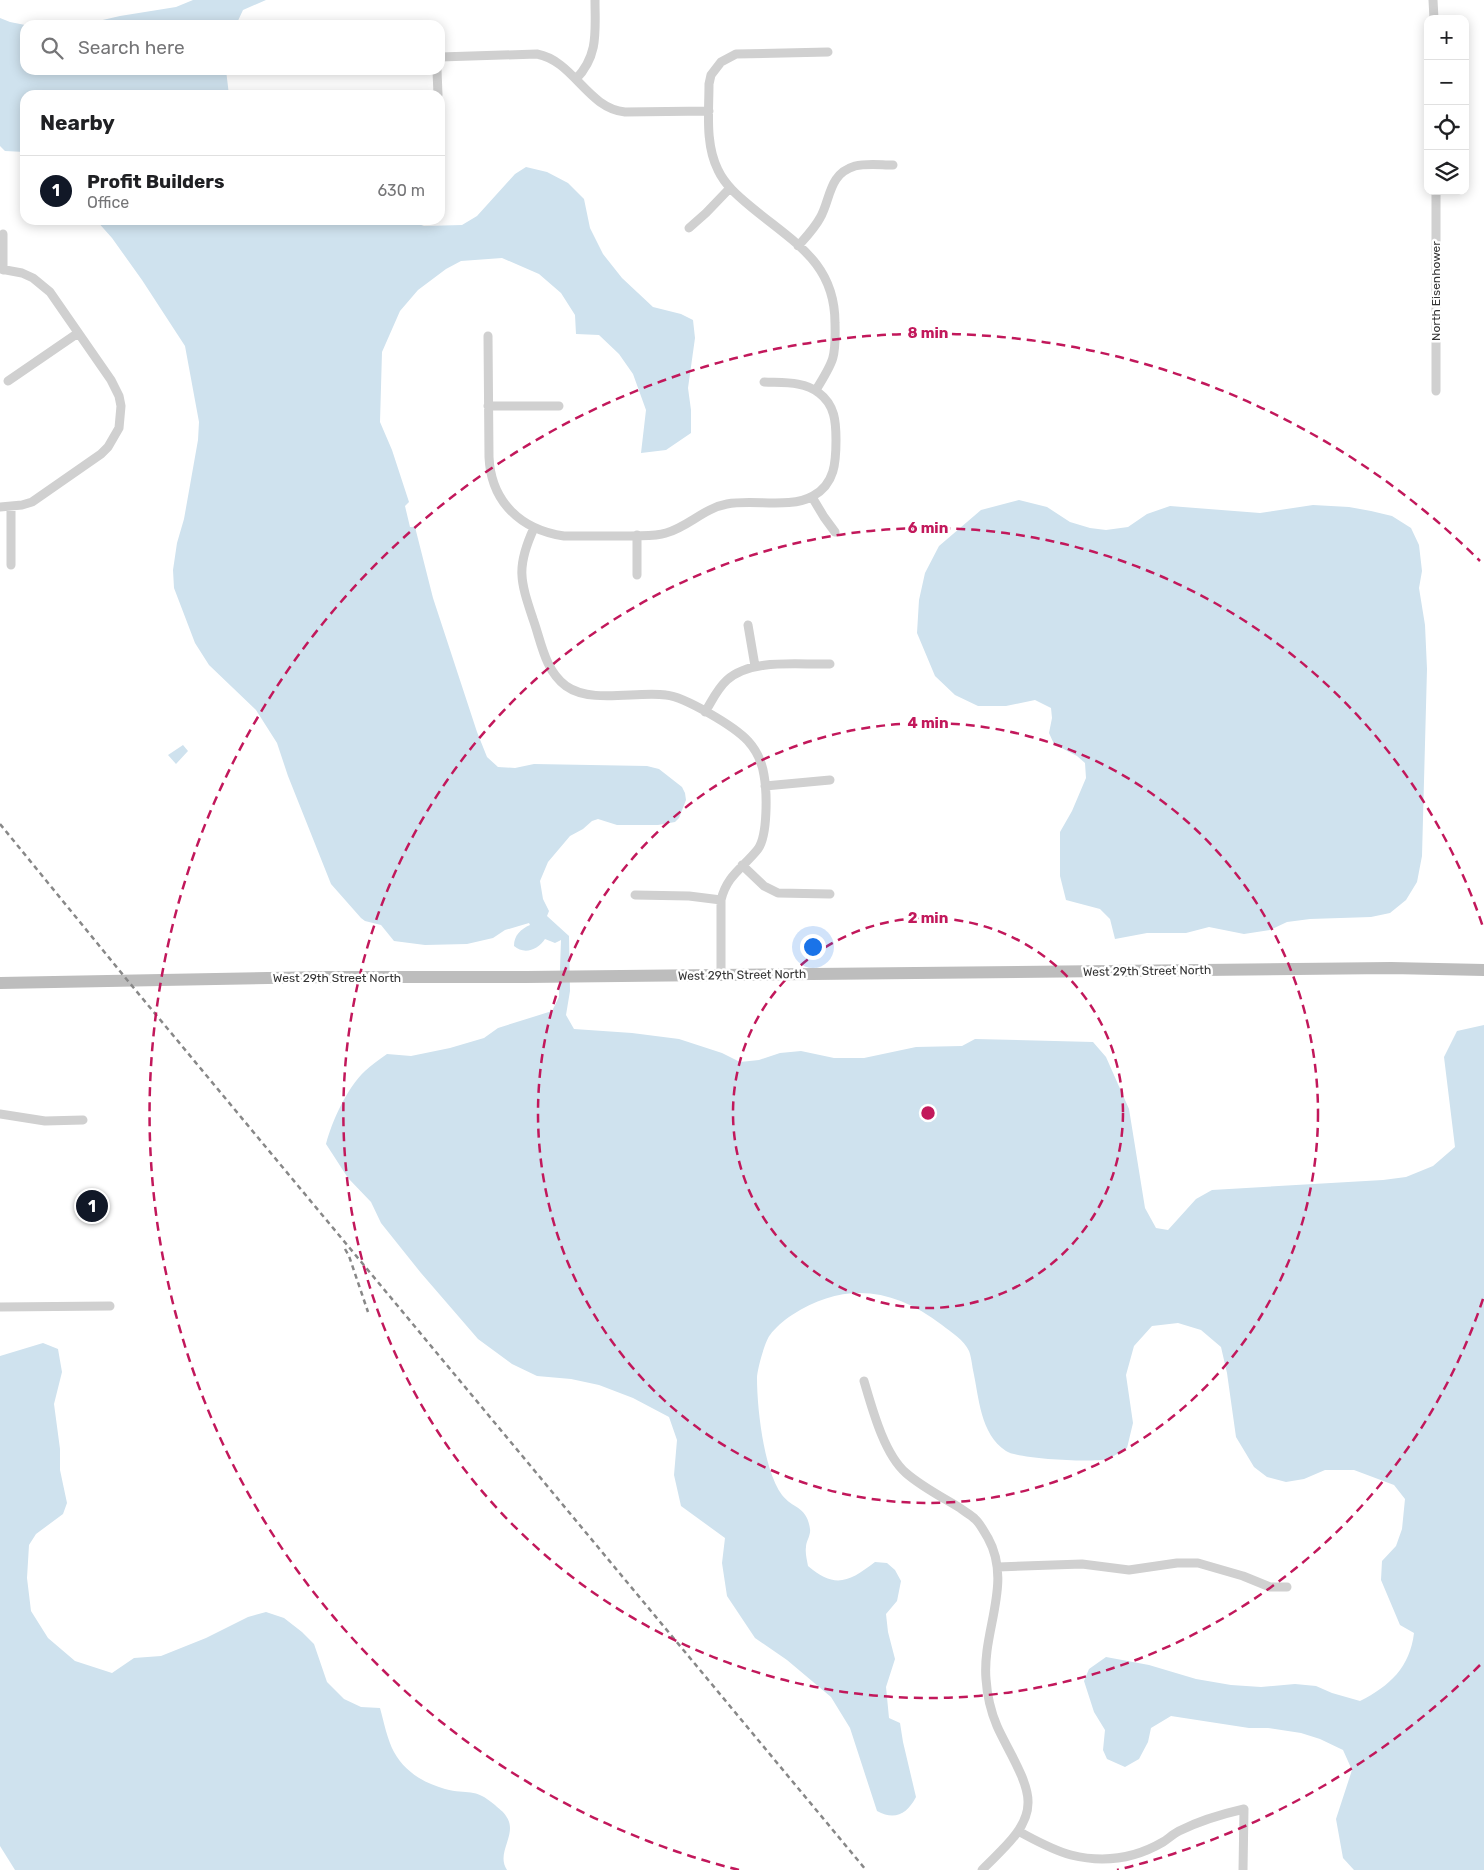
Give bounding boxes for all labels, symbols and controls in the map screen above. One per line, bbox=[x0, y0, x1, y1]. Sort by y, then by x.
map controls bbox=[1424, 15, 1469, 195]
button: + bbox=[1424, 15, 1469, 60]
search box bbox=[20, 20, 445, 75]
icon: search bbox=[38, 34, 66, 62]
text: Search here bbox=[78, 36, 185, 59]
button: − bbox=[1424, 60, 1469, 105]
button: locate bbox=[1424, 105, 1469, 150]
text: Nearby bbox=[40, 110, 115, 135]
button: layers bbox=[1424, 150, 1469, 195]
text: Profit Builders bbox=[87, 170, 225, 193]
text: 1 bbox=[52, 181, 60, 200]
text: 630 m bbox=[377, 181, 425, 200]
text: Office bbox=[87, 193, 129, 212]
street label: North Eisenhower bbox=[1429, 241, 1443, 341]
text: 8 min bbox=[907, 324, 949, 342]
text: 6 min bbox=[908, 519, 948, 537]
text: 4 min bbox=[907, 714, 949, 732]
text: 2 min bbox=[908, 909, 948, 927]
your location bbox=[800, 934, 826, 960]
street label: West 29th Street North bbox=[1083, 963, 1211, 979]
street label: West 29th Street North bbox=[678, 967, 806, 983]
street label: West 29th Street North bbox=[273, 971, 401, 985]
centre of rings bbox=[919, 1104, 937, 1122]
pin: 1 bbox=[76, 1187, 108, 1225]

